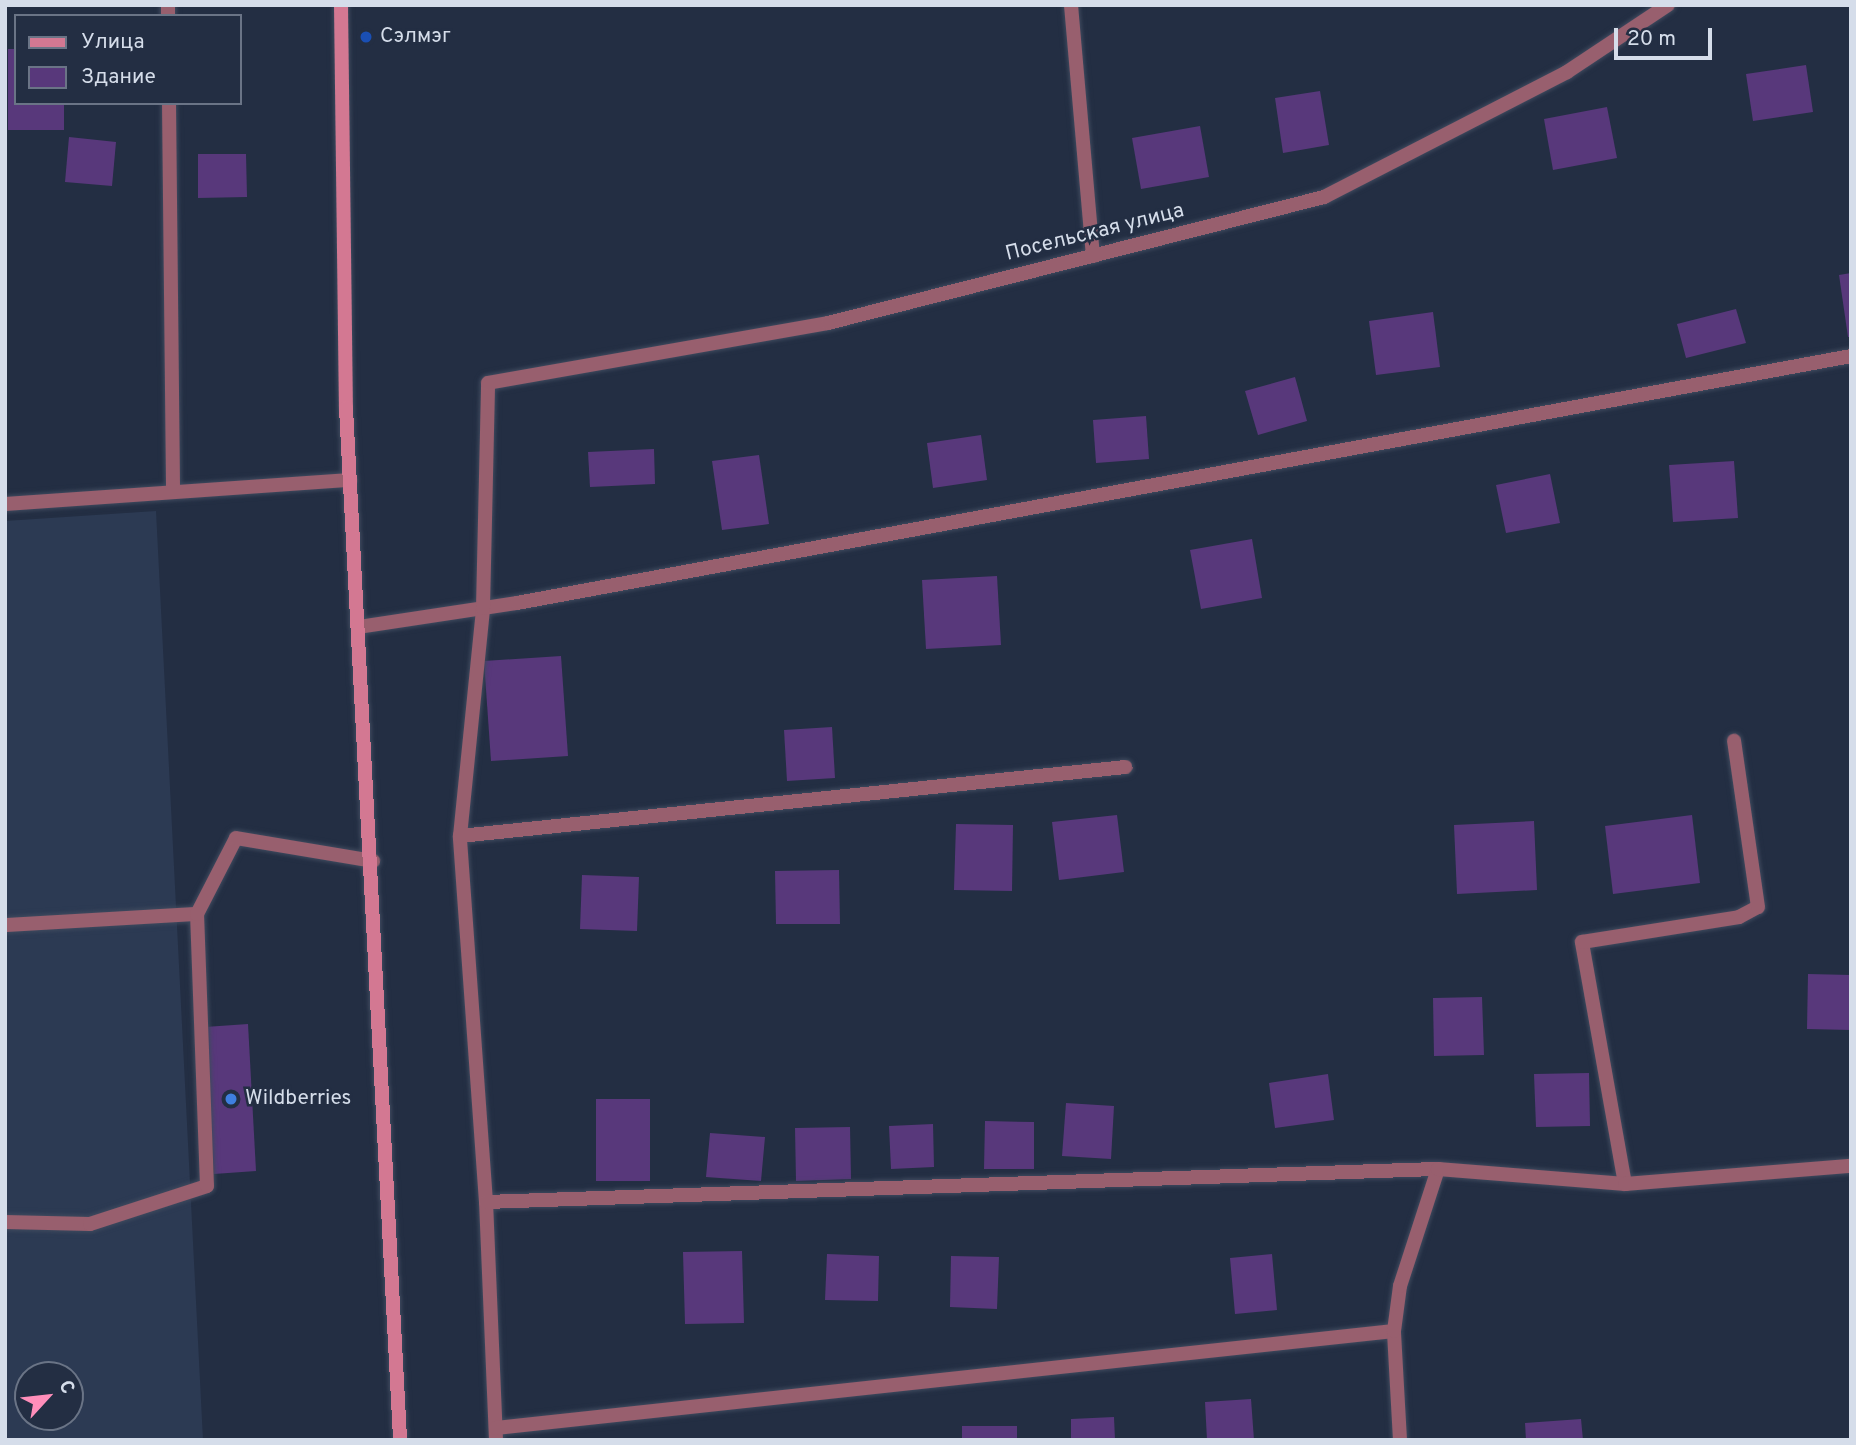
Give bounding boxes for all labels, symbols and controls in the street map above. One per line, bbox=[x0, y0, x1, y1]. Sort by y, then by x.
legend bbox=[14, 14, 242, 105]
scale bar bbox=[1618, 14, 1716, 58]
place label: Сэлмэг bbox=[380, 24, 451, 50]
text: 20 m bbox=[1627, 26, 1676, 53]
text: Улица bbox=[81, 29, 145, 56]
marker: Сэлмэг bbox=[358, 29, 374, 45]
text: Здание bbox=[81, 64, 156, 91]
street label: Посельская улица bbox=[1003, 199, 1187, 267]
place label: Wildberries bbox=[245, 1086, 351, 1112]
marker: Wildberries bbox=[223, 1091, 239, 1107]
north arrow bbox=[14, 1361, 84, 1431]
text: С bbox=[52, 1377, 79, 1398]

